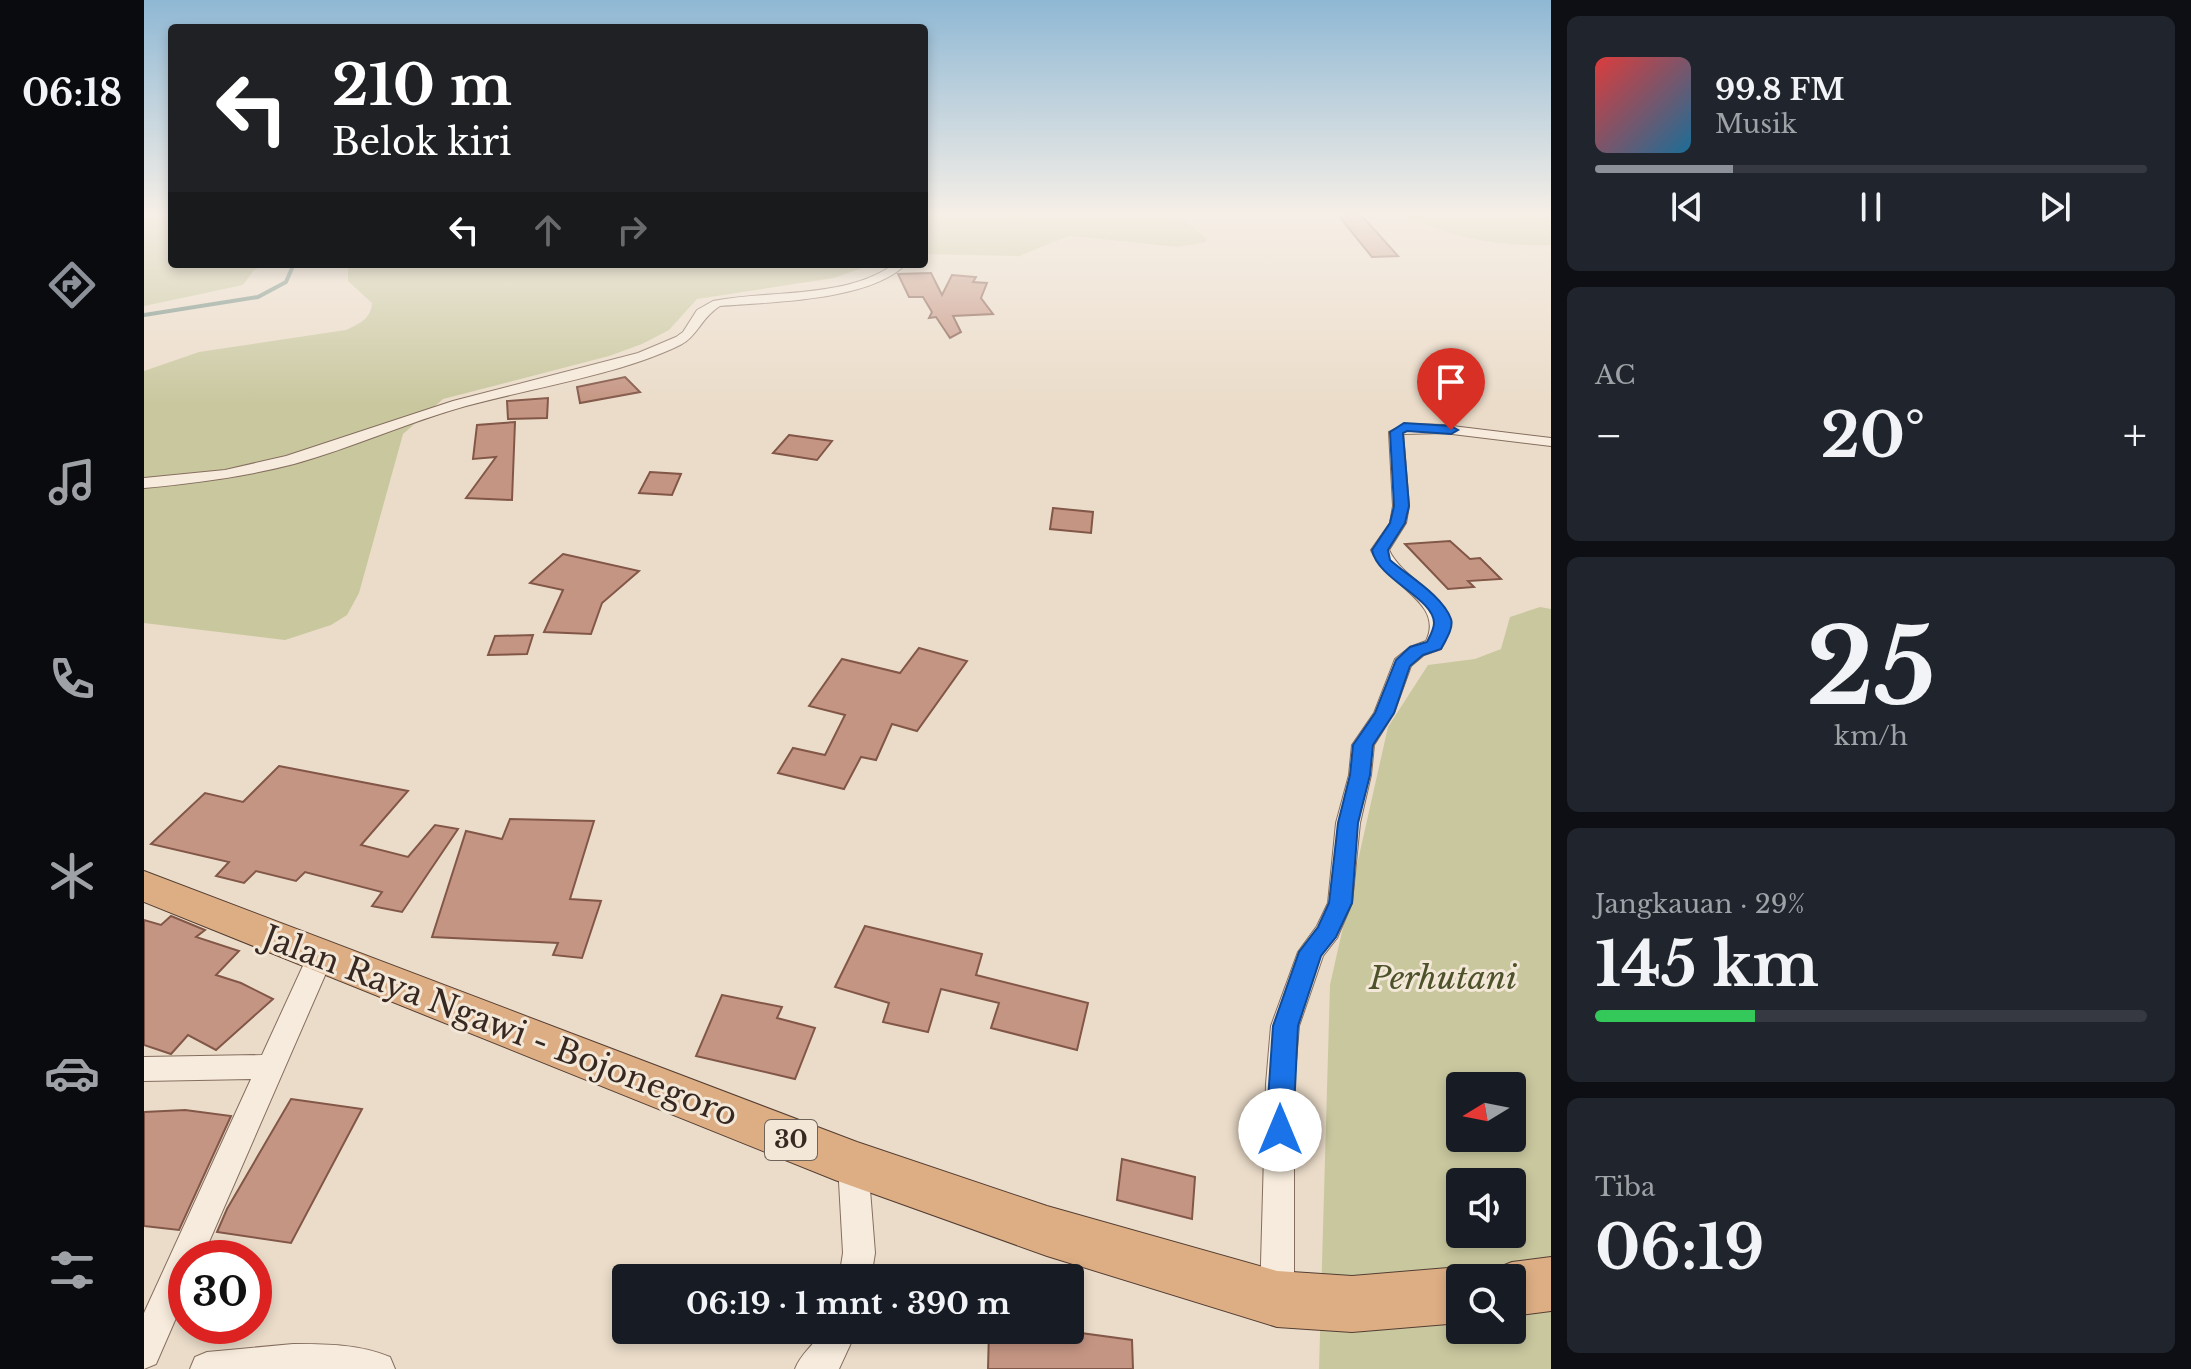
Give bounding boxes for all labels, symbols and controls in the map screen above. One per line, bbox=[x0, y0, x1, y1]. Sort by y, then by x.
text: 210 m bbox=[332, 51, 512, 120]
icon: left bbox=[200, 56, 304, 160]
text: 06:18 bbox=[22, 71, 122, 116]
text: 99.8 FM bbox=[1715, 71, 1845, 108]
text: Musik bbox=[1715, 108, 1797, 140]
text: Belok kiri bbox=[332, 120, 511, 165]
icon: previous bbox=[1665, 185, 1709, 229]
icon: pause bbox=[1849, 185, 1893, 229]
icon: next bbox=[2033, 185, 2077, 229]
icon: left bbox=[442, 208, 486, 252]
icon: ahead bbox=[526, 208, 570, 252]
icon: right bbox=[610, 208, 654, 252]
icon: directions bbox=[44, 257, 100, 313]
pin bbox=[1417, 348, 1485, 430]
text: AC bbox=[1595, 359, 1635, 391]
icon: arrive bbox=[1429, 360, 1473, 404]
text: 20° bbox=[1821, 399, 1925, 473]
text: − bbox=[1595, 408, 1623, 463]
text: + bbox=[2123, 408, 2147, 463]
icon: music bbox=[44, 454, 100, 510]
text: 25 bbox=[1806, 603, 1936, 732]
icon: phone bbox=[44, 651, 100, 707]
text: km/h bbox=[1834, 720, 1908, 752]
icon: climate bbox=[44, 848, 100, 904]
text: Jangkauan · 29% bbox=[1595, 888, 1805, 920]
street label: Jalan Raya Ngawi - Bojonegoro bbox=[253, 915, 743, 1135]
text: 145 km bbox=[1595, 928, 1819, 1002]
park label: Perhutani bbox=[1368, 958, 1517, 998]
icon: car bbox=[44, 1045, 100, 1101]
north arrow bbox=[1446, 1072, 1526, 1152]
map controls bbox=[1446, 1072, 1526, 1344]
position arrow bbox=[1238, 1088, 1322, 1172]
road number: 30 bbox=[765, 1120, 817, 1160]
button: sound bbox=[1446, 1168, 1526, 1248]
text: Tiba bbox=[1595, 1171, 1655, 1203]
text: 06:19 bbox=[1595, 1211, 1764, 1285]
speed limit sign: 30 bbox=[168, 1240, 272, 1344]
icon: filters bbox=[44, 1242, 100, 1298]
button: search bbox=[1446, 1264, 1526, 1344]
text: 06:19 · 1 mnt · 390 m bbox=[686, 1285, 1010, 1322]

